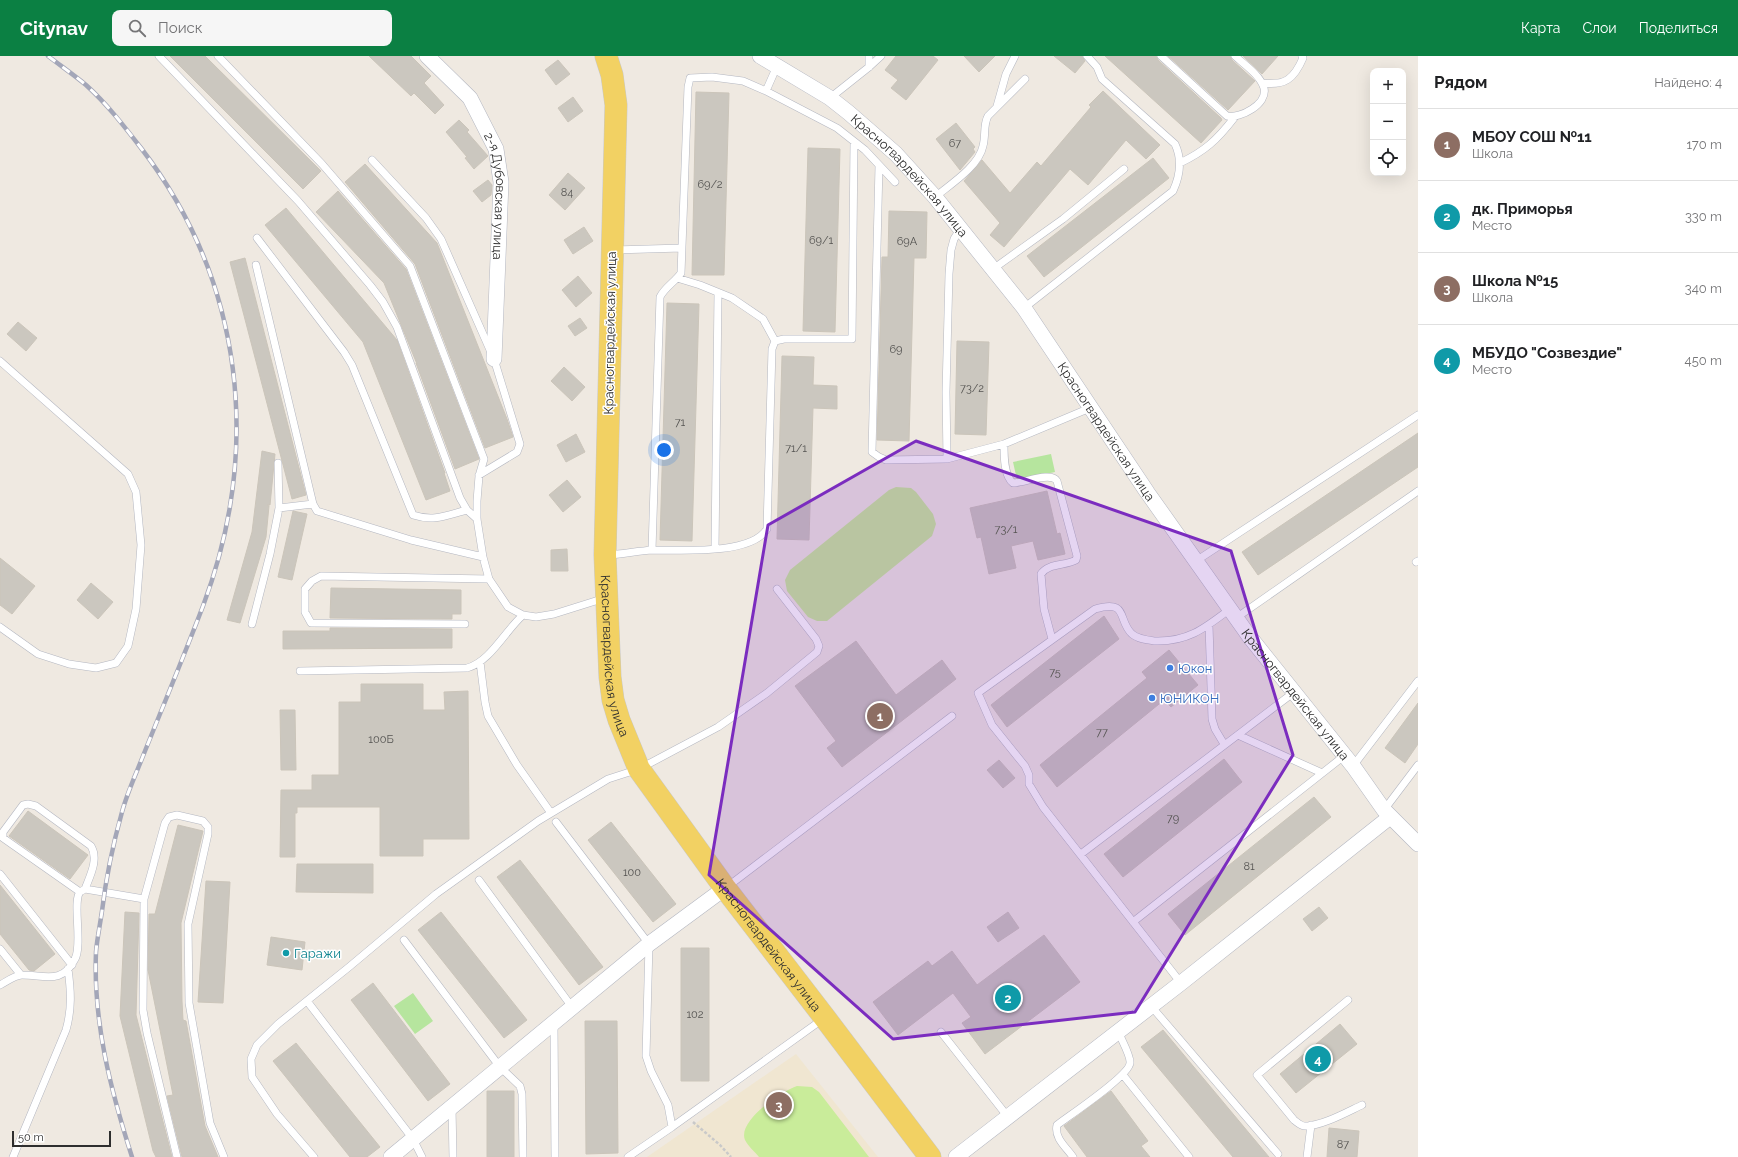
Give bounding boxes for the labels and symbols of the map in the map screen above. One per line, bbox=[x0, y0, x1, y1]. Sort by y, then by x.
street label: Красногвардейская улица bbox=[848, 111, 971, 240]
street label: 2-я Дубовская улица bbox=[481, 130, 509, 260]
house number: 67 bbox=[949, 137, 961, 150]
house number: 69/2 bbox=[697, 178, 723, 191]
house number: 84 bbox=[561, 186, 573, 199]
house number: 69/1 bbox=[809, 234, 833, 247]
house number: 69А bbox=[897, 235, 918, 248]
street label: Красногвардейская улица bbox=[601, 251, 619, 415]
house number: 69 bbox=[889, 343, 903, 356]
street label: Красногвардейская улица bbox=[1055, 359, 1158, 504]
house number: 73/2 bbox=[960, 382, 984, 395]
house number: 71 bbox=[675, 416, 686, 429]
your location bbox=[654, 440, 674, 460]
house number: 71/1 bbox=[785, 442, 807, 455]
house number: 73/1 bbox=[995, 523, 1018, 536]
street label: Красногвардейская улица bbox=[598, 575, 632, 739]
street label: Красногвардейская улица bbox=[1239, 626, 1353, 763]
place label: Юкон bbox=[1178, 661, 1212, 676]
marker: Юкон bbox=[1165, 663, 1175, 673]
house number: 75 bbox=[1049, 666, 1061, 679]
place label: ЮНИКОН bbox=[1160, 691, 1219, 706]
marker: ЮНИКОН bbox=[1147, 693, 1157, 703]
pin: 1 bbox=[867, 701, 893, 731]
house number: 77 bbox=[1096, 726, 1108, 739]
house number: 100Б bbox=[368, 733, 394, 746]
house number: 79 bbox=[1167, 812, 1179, 825]
house number: 81 bbox=[1243, 860, 1255, 873]
house number: 100 bbox=[623, 866, 641, 879]
street label: Красногвардейская улица bbox=[713, 875, 825, 1014]
place label: Гаражи bbox=[294, 946, 341, 961]
marker: Гаражи bbox=[281, 948, 291, 958]
pin: 2 bbox=[995, 983, 1021, 1013]
house number: 102 bbox=[686, 1008, 704, 1021]
pin: 4 bbox=[1305, 1044, 1331, 1074]
pin: 3 bbox=[766, 1090, 792, 1120]
scale bar bbox=[12, 1129, 111, 1148]
house number: 87 bbox=[1337, 1138, 1349, 1151]

